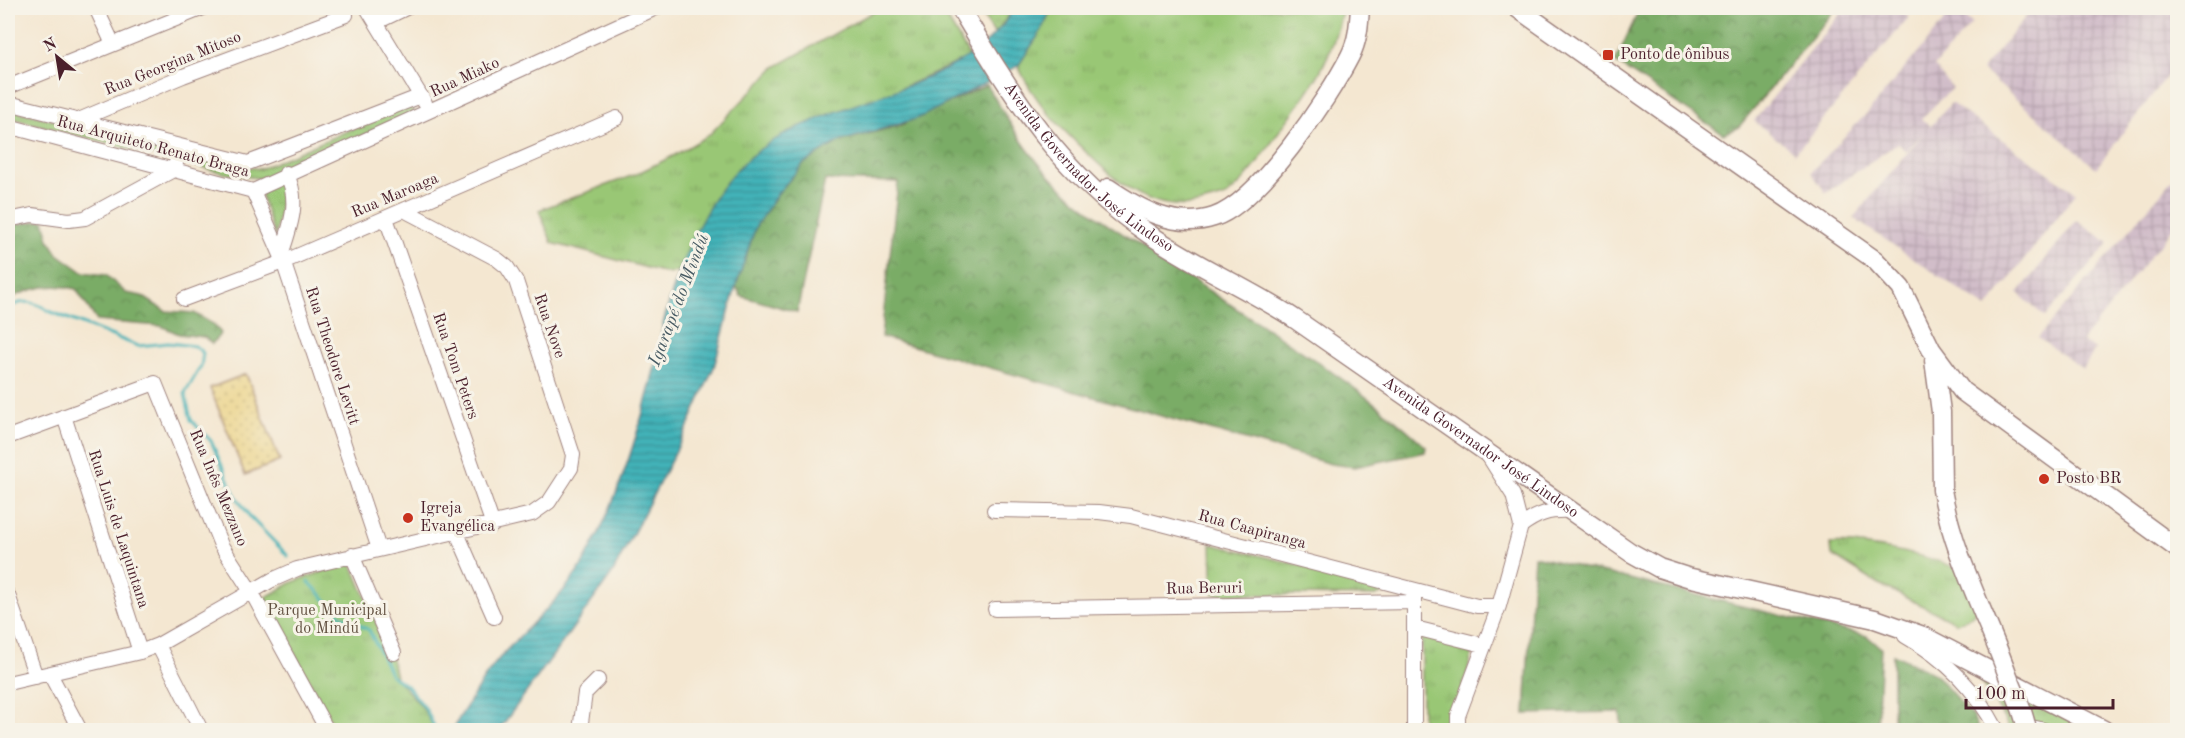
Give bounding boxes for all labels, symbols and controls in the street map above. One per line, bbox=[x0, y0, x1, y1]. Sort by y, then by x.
north arrow bbox=[27, 27, 87, 87]
street label: Rua Georgina Mitoso bbox=[102, 29, 244, 99]
text: N bbox=[41, 35, 60, 56]
place label: Ponto de ônibus bbox=[1620, 47, 1729, 63]
marker: Ponto de ônibus bbox=[1601, 48, 1615, 62]
street label: Rua Miako bbox=[428, 55, 502, 101]
street label: Avenida Governador José Lindoso bbox=[1000, 80, 1176, 256]
street label: Rua Arquiteto Renato Braga bbox=[55, 114, 251, 180]
street label: Rua Maroaga bbox=[349, 170, 441, 221]
water label: Igarapé do Mindú bbox=[645, 231, 713, 370]
street label: Rua Theodore Levitt bbox=[302, 285, 362, 428]
street label: Rua Nove bbox=[531, 292, 567, 360]
street label: Rua Tom Peters bbox=[429, 311, 481, 421]
street label: Avenida Governador José Lindoso bbox=[1379, 374, 1581, 521]
street label: Rua Inês Mezzano bbox=[186, 427, 250, 549]
street label: Rua Luis de Laquintana bbox=[85, 448, 151, 610]
place label: Posto BR bbox=[2056, 471, 2121, 487]
marker: Posto BR bbox=[2037, 472, 2051, 486]
place label: Igreja Evangélica bbox=[420, 501, 495, 535]
street label: Rua Caapiranga bbox=[1196, 508, 1308, 552]
marker: Igreja Evangélica bbox=[401, 511, 415, 525]
street label: Rua Beruri bbox=[1165, 580, 1243, 598]
park label: Parque Municipal do Mindú bbox=[267, 603, 387, 637]
scale bar bbox=[1966, 672, 2113, 710]
text: 100 m bbox=[1975, 685, 2026, 703]

